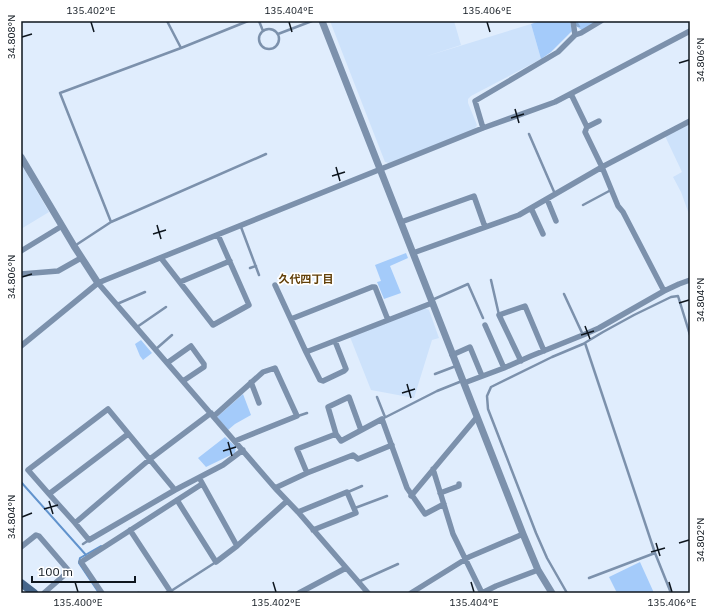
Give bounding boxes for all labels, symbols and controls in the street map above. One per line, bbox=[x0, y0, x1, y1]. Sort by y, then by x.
text: 135.402°E bbox=[66, 4, 116, 17]
text: 135.404°E bbox=[264, 4, 314, 17]
text: 135.406°E bbox=[462, 4, 512, 17]
text: 34.808°N bbox=[5, 15, 18, 59]
text: 34.806°N bbox=[694, 38, 707, 82]
text: 34.806°N bbox=[5, 255, 18, 299]
district label: 久代四丁目 bbox=[279, 272, 334, 286]
text: 34.804°N bbox=[694, 278, 707, 322]
text: 34.804°N bbox=[5, 495, 18, 539]
text: 34.802°N bbox=[694, 518, 707, 562]
scale bar bbox=[32, 558, 135, 584]
text: 100 m bbox=[38, 564, 73, 579]
text: 135.400°E bbox=[53, 596, 103, 609]
text: 135.402°E bbox=[251, 596, 301, 609]
text: 135.404°E bbox=[449, 596, 499, 609]
text: 135.406°E bbox=[647, 596, 697, 609]

